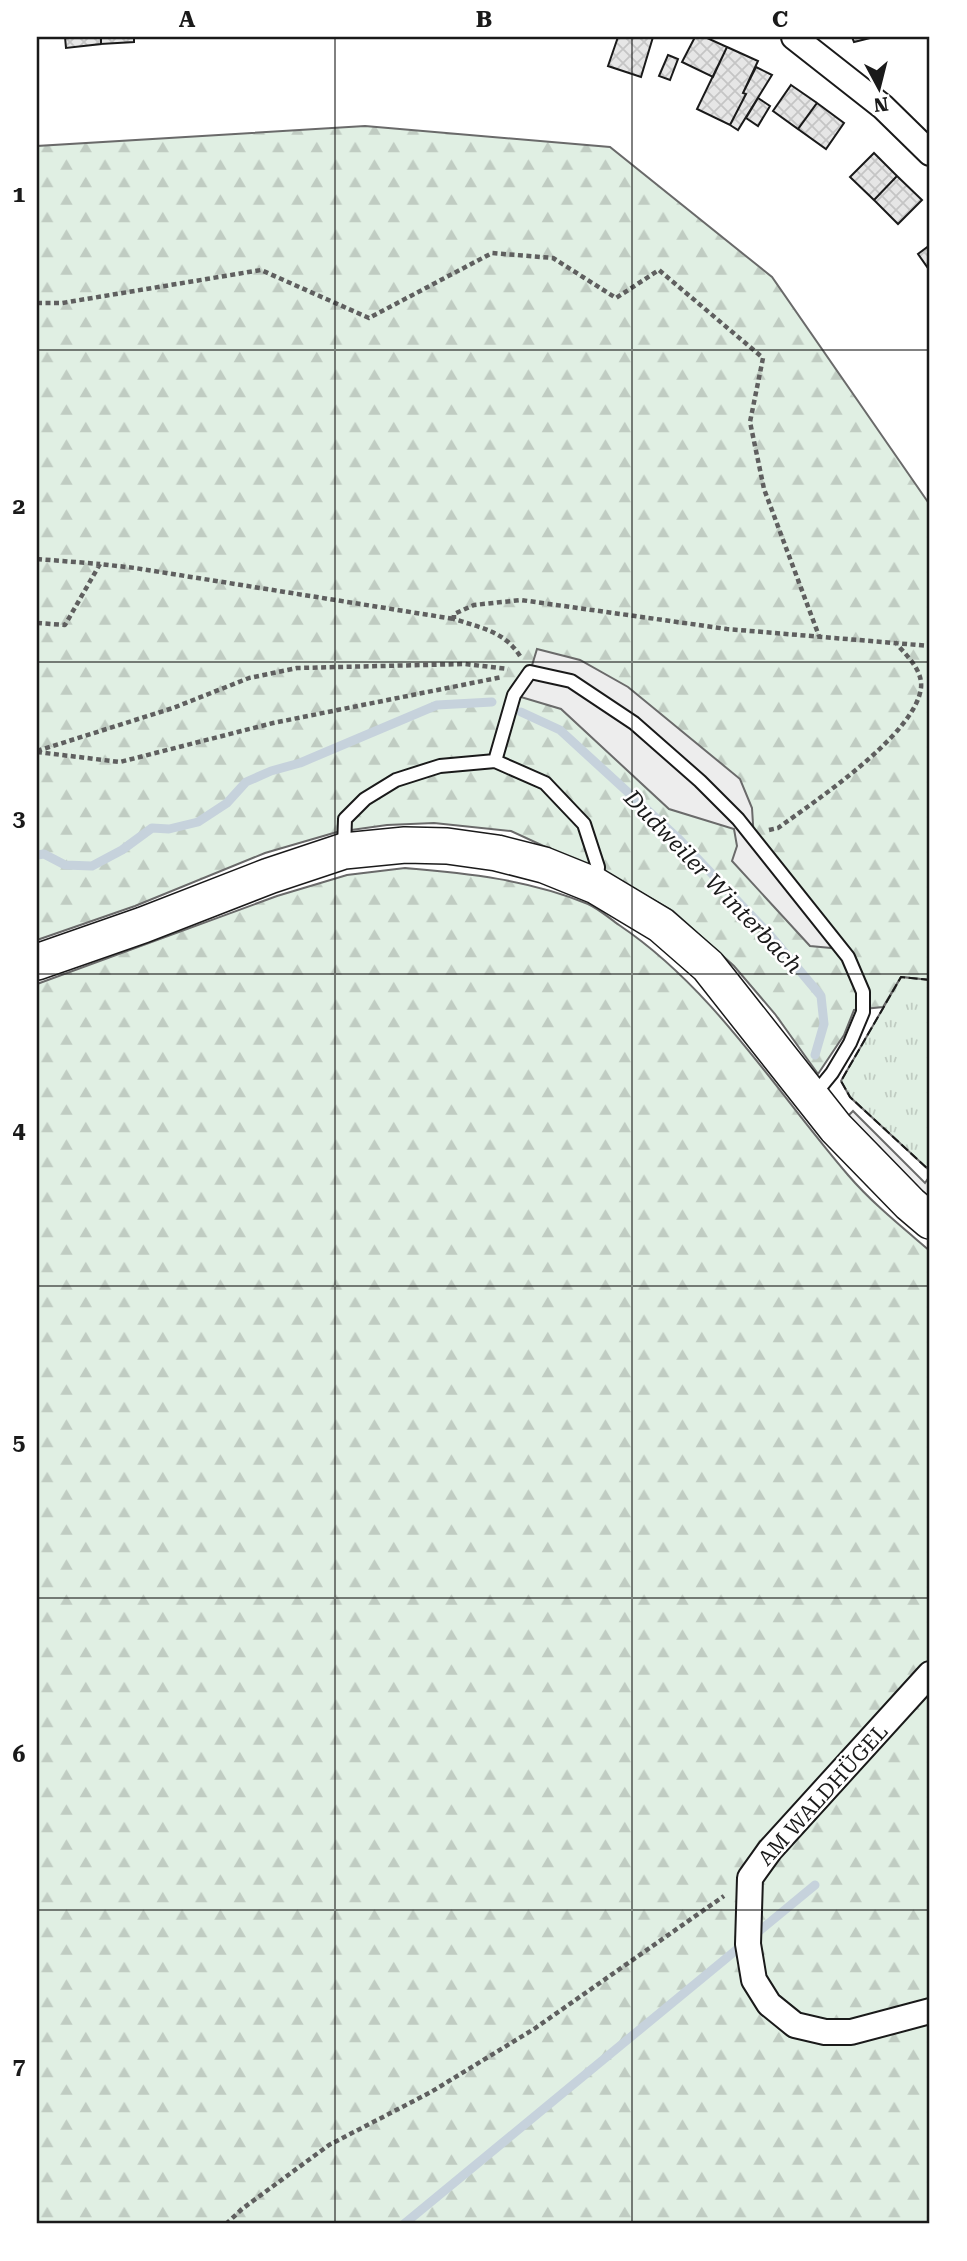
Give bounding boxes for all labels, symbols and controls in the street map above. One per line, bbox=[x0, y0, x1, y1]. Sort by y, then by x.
text: A bbox=[179, 6, 196, 33]
text: B bbox=[476, 6, 492, 33]
text: C bbox=[772, 6, 788, 33]
north arrow bbox=[844, 52, 914, 122]
text: N bbox=[872, 92, 890, 117]
text: 1 bbox=[13, 181, 26, 208]
text: 2 bbox=[13, 493, 25, 520]
water label: Dudweiler Winterbach bbox=[618, 784, 808, 979]
text: 3 bbox=[13, 805, 26, 832]
text: 4 bbox=[13, 1117, 26, 1144]
text: 5 bbox=[13, 1429, 26, 1456]
street label: AM WALDHÜGEL bbox=[753, 1719, 893, 1870]
text: 6 bbox=[13, 1741, 26, 1768]
text: 7 bbox=[13, 2053, 26, 2080]

